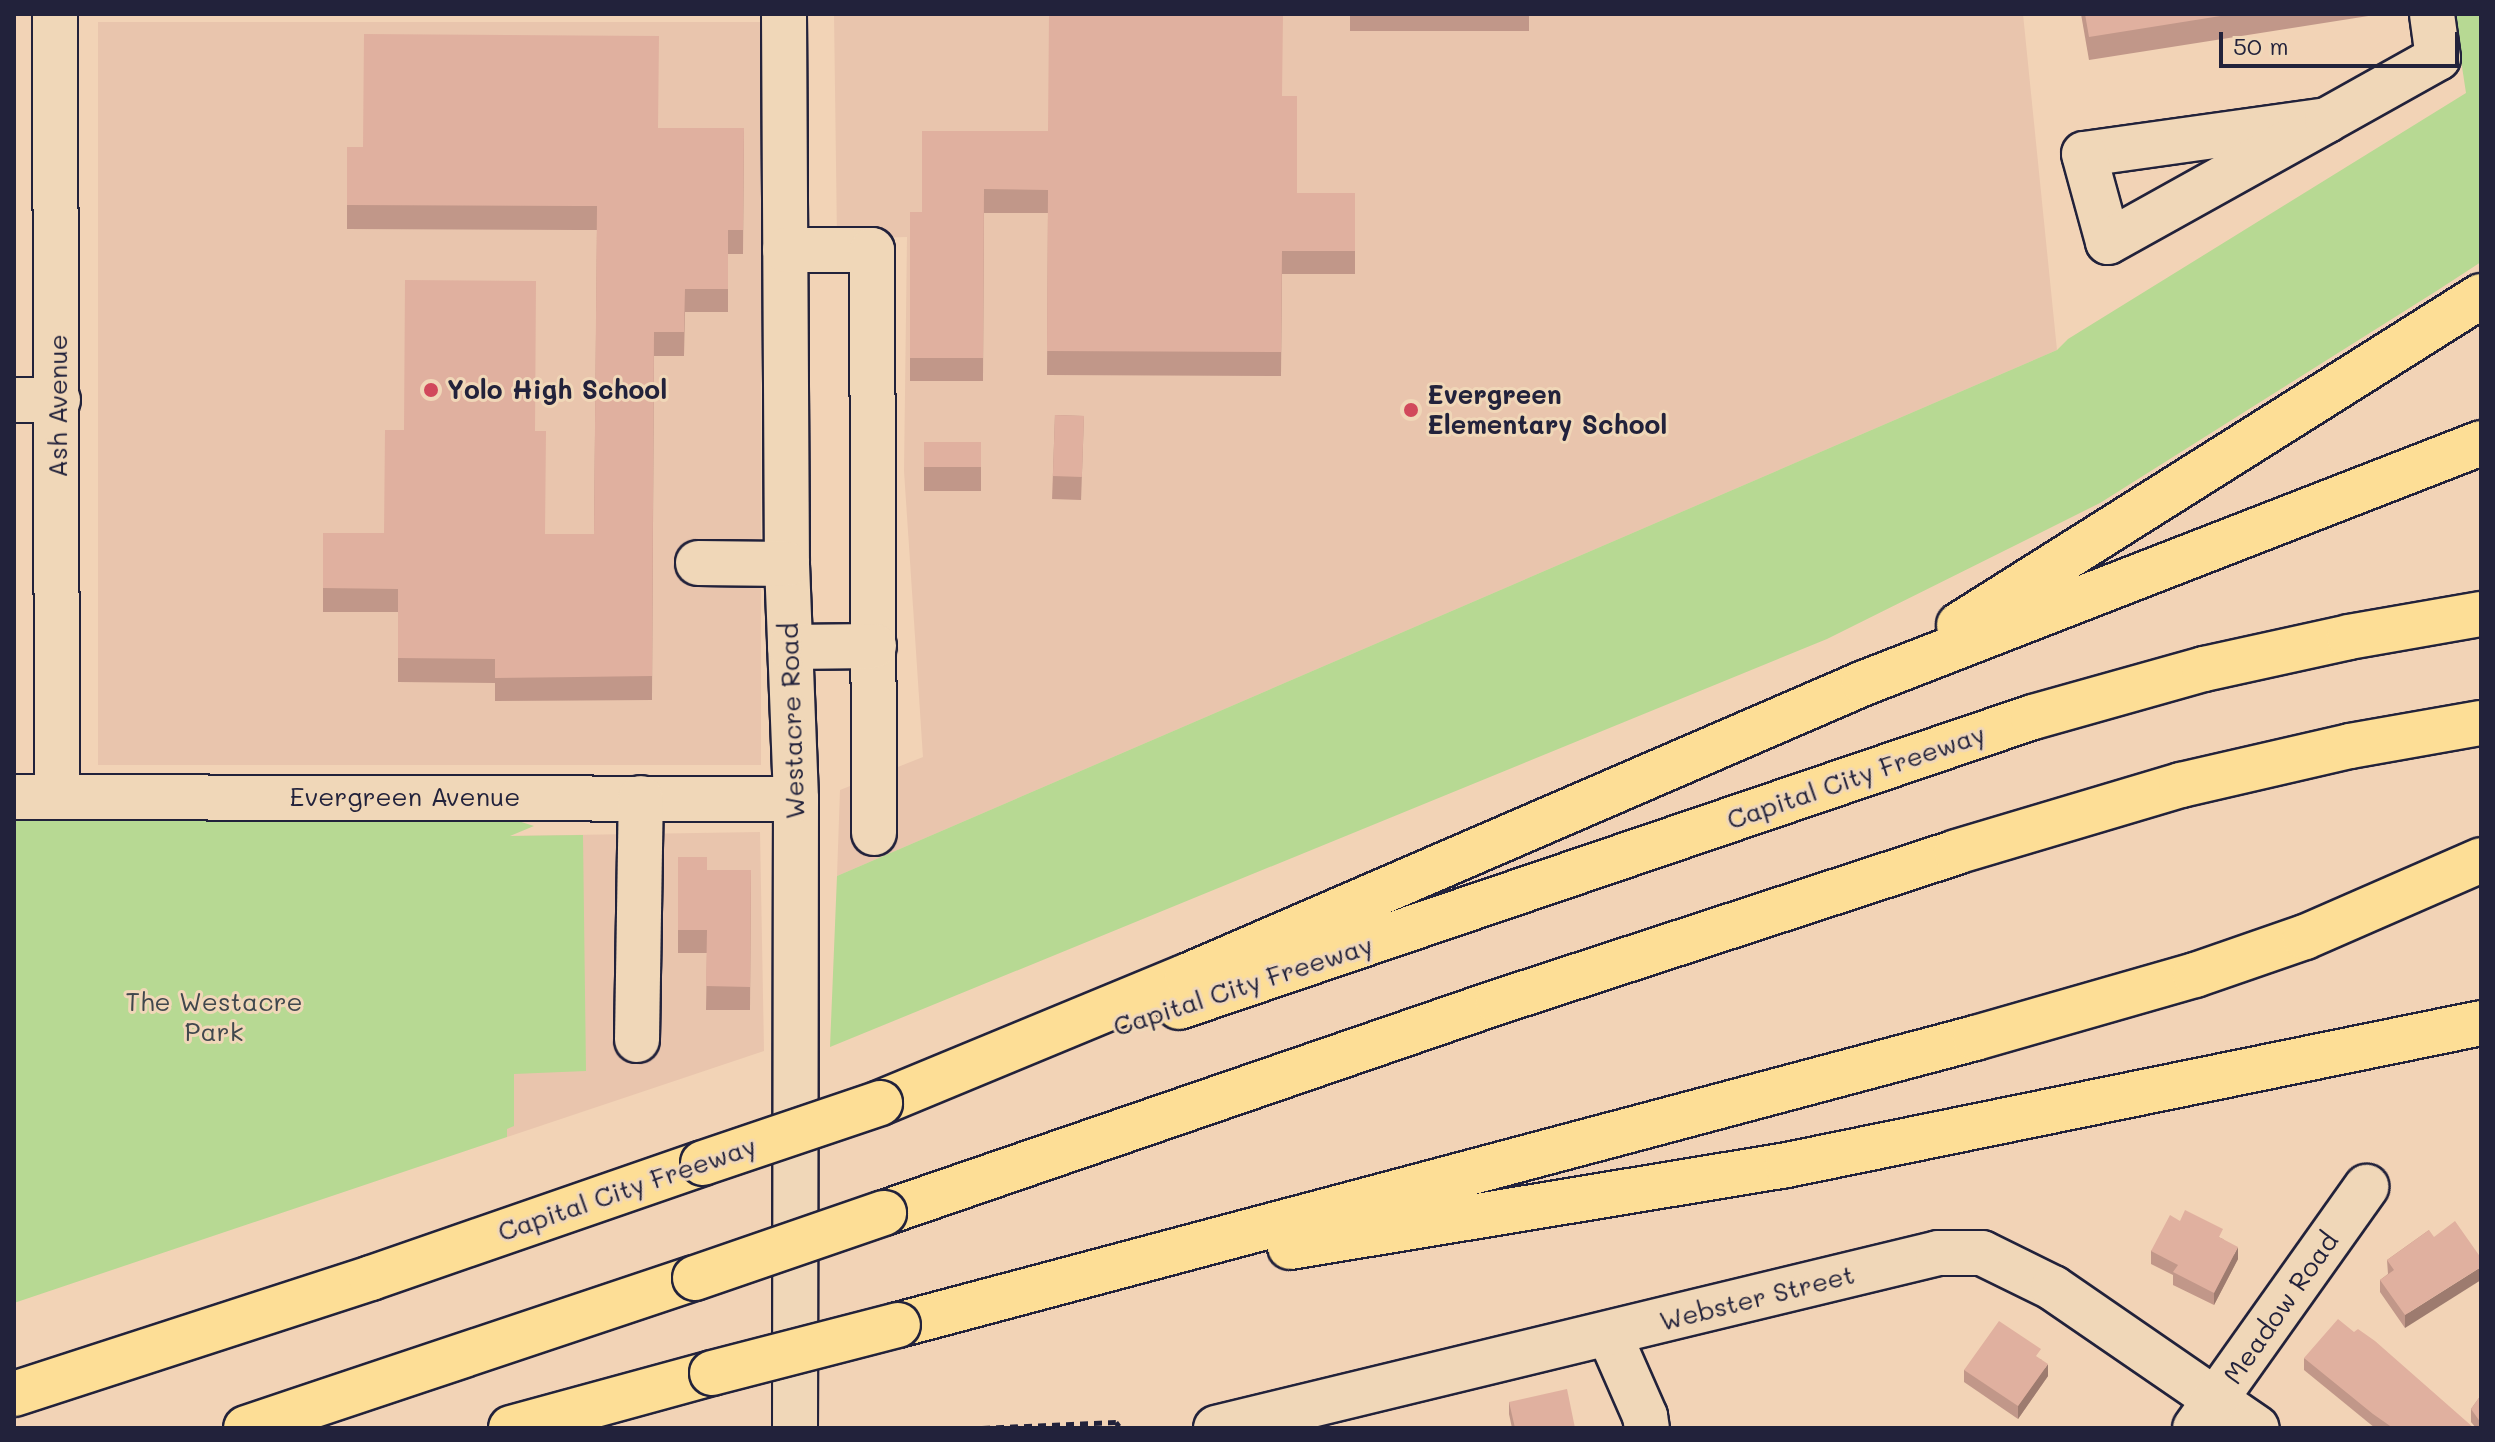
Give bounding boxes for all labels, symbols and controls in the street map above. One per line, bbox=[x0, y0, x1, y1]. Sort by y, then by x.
scale bar bbox=[2223, 16, 2463, 66]
text: 50 m bbox=[2233, 30, 2289, 61]
street label: Ash Avenue bbox=[42, 334, 74, 478]
place label: Yolo High School bbox=[447, 374, 667, 406]
place label: Evergreen Elementary School bbox=[1427, 379, 1667, 440]
marker: Yolo High School bbox=[422, 381, 440, 399]
marker: Evergreen Elementary School bbox=[1402, 401, 1420, 419]
street label: Westacre Road bbox=[773, 622, 811, 820]
street label: Capital City Freeway bbox=[1723, 718, 1989, 836]
street label: Evergreen Avenue bbox=[290, 781, 520, 813]
street label: Capital City Freeway bbox=[1109, 929, 1377, 1043]
park label: The Westacre Park bbox=[125, 986, 303, 1048]
street label: Capital City Freeway bbox=[494, 1130, 760, 1248]
street label: Meadow Road bbox=[2217, 1226, 2345, 1390]
street label: Webster Street bbox=[1656, 1259, 1858, 1337]

